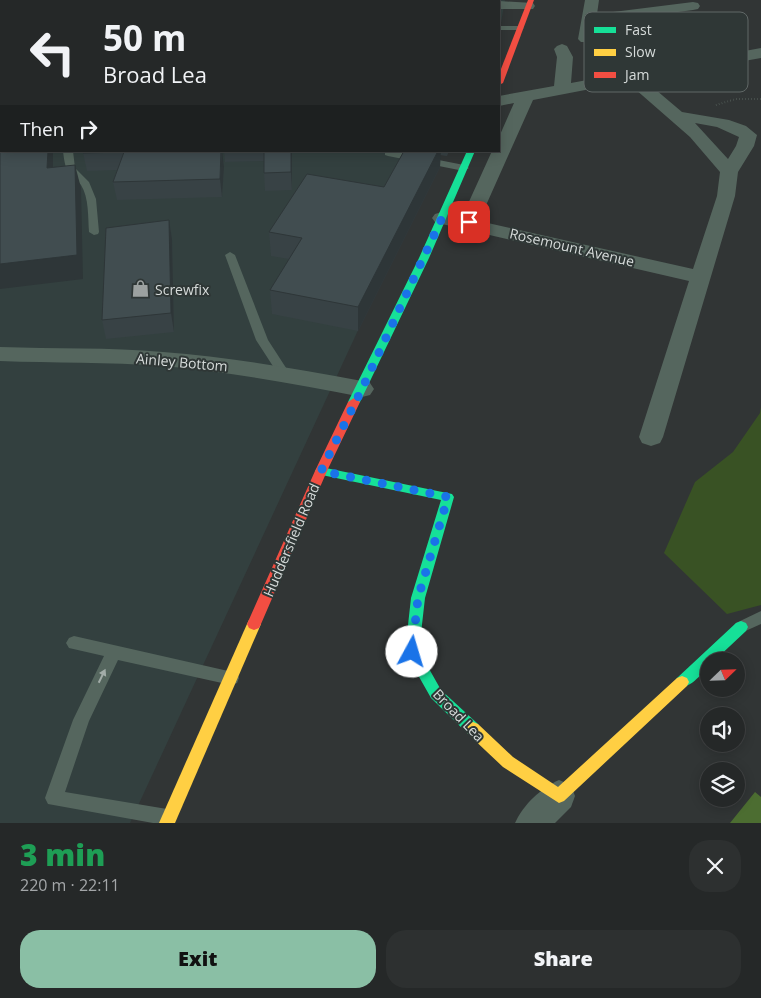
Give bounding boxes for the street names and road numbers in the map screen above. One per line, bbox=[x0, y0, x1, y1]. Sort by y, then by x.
street label: Rosemount Avenue bbox=[508, 223, 636, 271]
street label: Ainley Bottom bbox=[135, 349, 229, 375]
street label: Huddersfield Road bbox=[259, 480, 323, 600]
street label: Broad Lea bbox=[429, 685, 489, 745]

